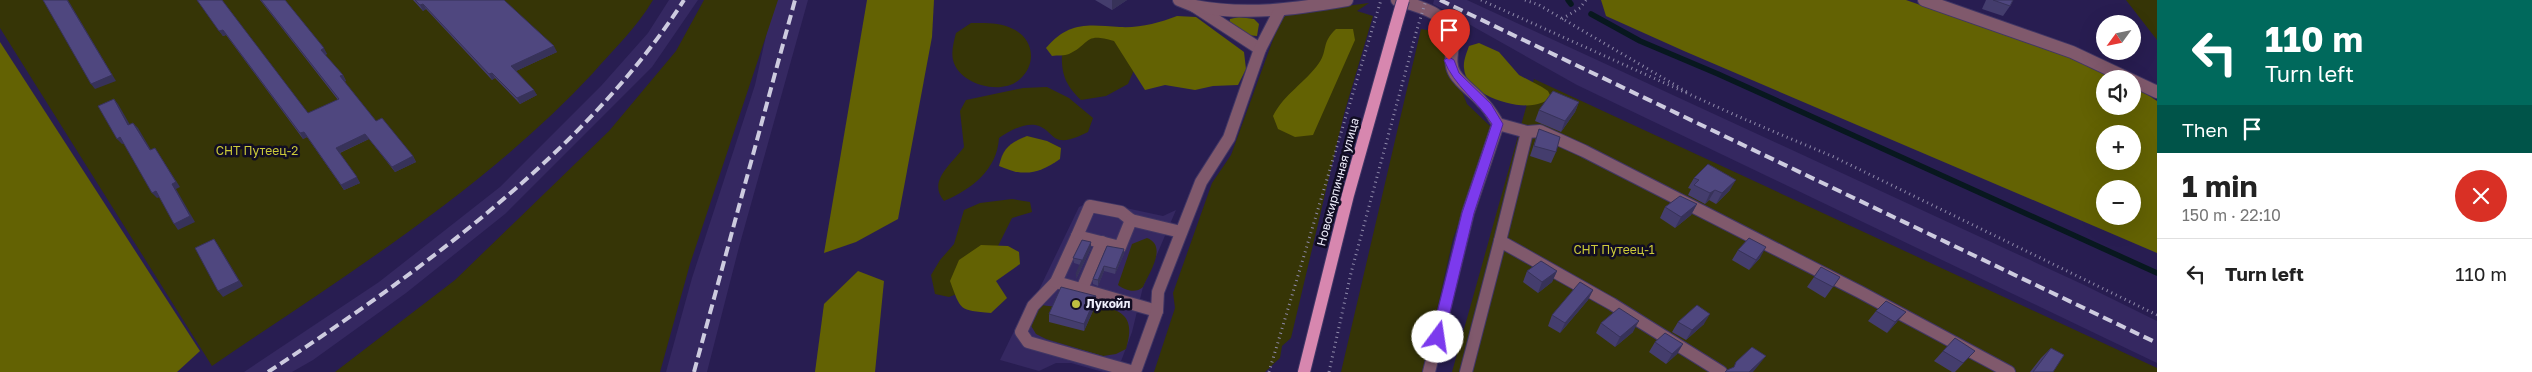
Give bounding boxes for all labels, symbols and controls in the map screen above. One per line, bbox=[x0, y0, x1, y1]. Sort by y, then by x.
pin bbox=[1428, 9, 1470, 60]
north arrow bbox=[2096, 15, 2141, 60]
map controls bbox=[2096, 15, 2141, 225]
icon: arrive bbox=[1435, 16, 1463, 44]
text: 110 m bbox=[2265, 18, 2363, 60]
icon: left bbox=[2182, 20, 2247, 85]
text: Turn left bbox=[2265, 60, 2354, 87]
button: sound bbox=[2096, 70, 2141, 115]
icon: arrive bbox=[2238, 115, 2266, 143]
street label: Новокирпичная улица bbox=[1313, 116, 1362, 248]
text: Then bbox=[2182, 118, 2228, 141]
button: + bbox=[2096, 125, 2141, 170]
park label: СНТ Путеец-2 bbox=[216, 143, 298, 158]
text: 1 min bbox=[2182, 168, 2258, 204]
button: close bbox=[2455, 170, 2507, 222]
button: − bbox=[2096, 180, 2141, 225]
text: 150 m · 22:10 bbox=[2182, 205, 2281, 225]
park label: СНТ Путеец-1 bbox=[1573, 242, 1655, 257]
icon: left bbox=[2182, 260, 2210, 288]
text: Turn left bbox=[2225, 262, 2304, 285]
text: 110 m bbox=[2455, 262, 2507, 285]
place label: Лукойл bbox=[1086, 296, 1130, 311]
marker: Лукойл bbox=[1070, 298, 1082, 310]
position arrow bbox=[1411, 310, 1463, 362]

